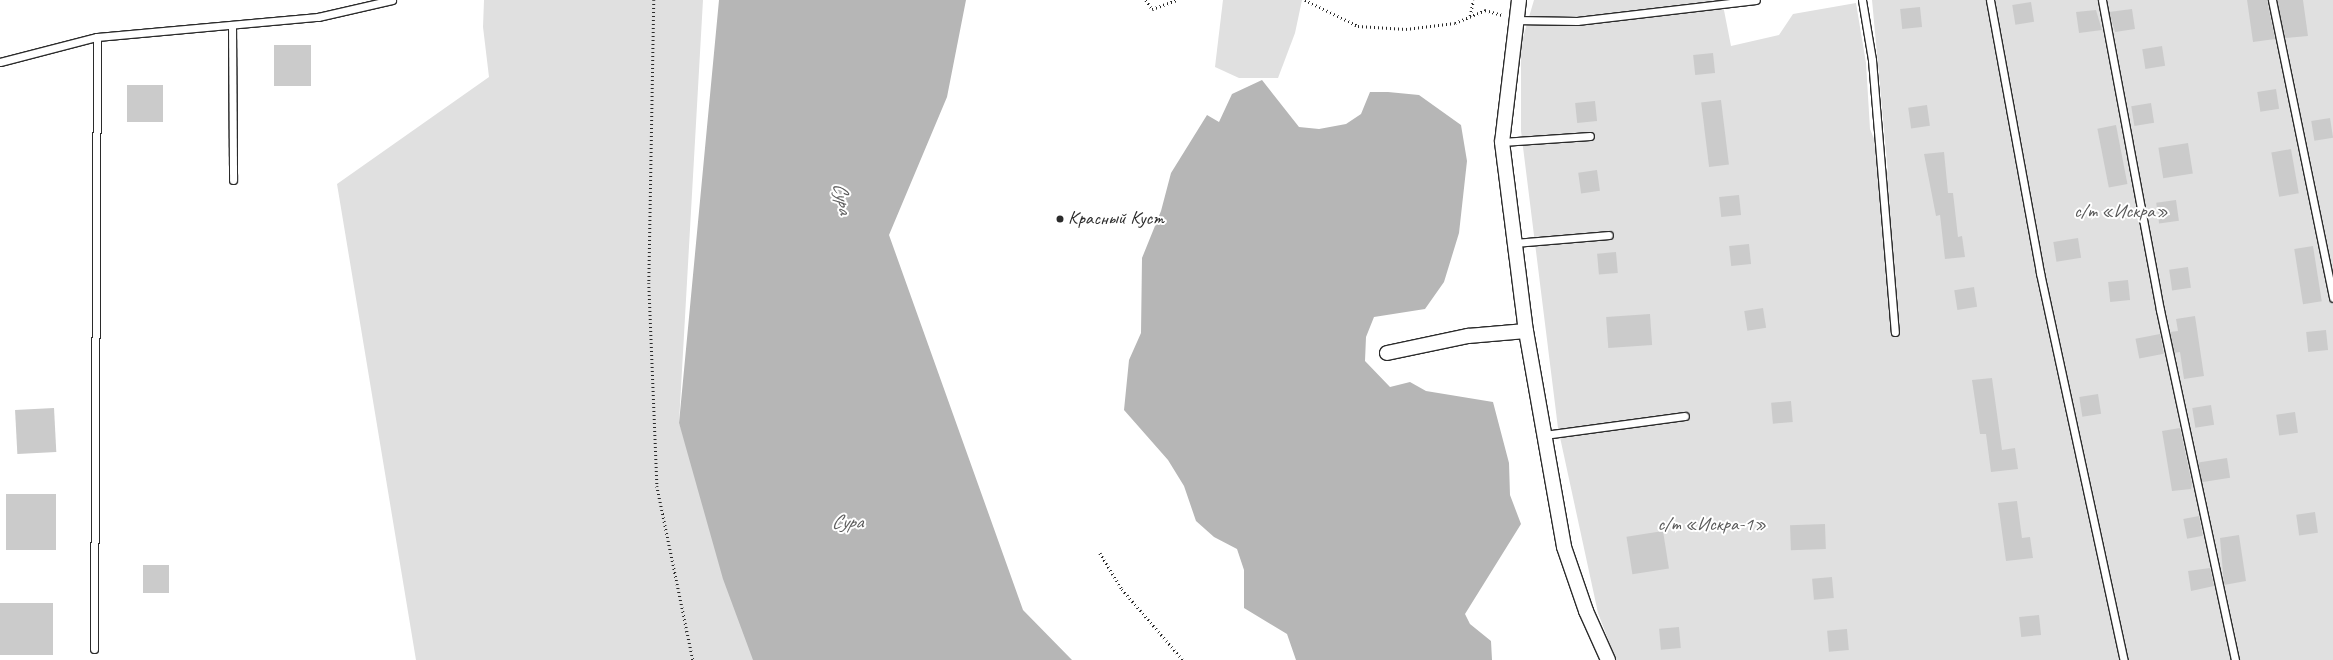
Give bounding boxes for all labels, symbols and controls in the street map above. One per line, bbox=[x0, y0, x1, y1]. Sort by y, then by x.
water label: Сура bbox=[828, 180, 858, 216]
park label: с/т «Искра» bbox=[2074, 201, 2168, 223]
place label: Красный Куст bbox=[1068, 208, 1164, 230]
marker: Красный Куст bbox=[1055, 214, 1065, 224]
water label: Сура bbox=[831, 509, 863, 533]
park label: с/т «Искра-1» bbox=[1658, 514, 1766, 536]

